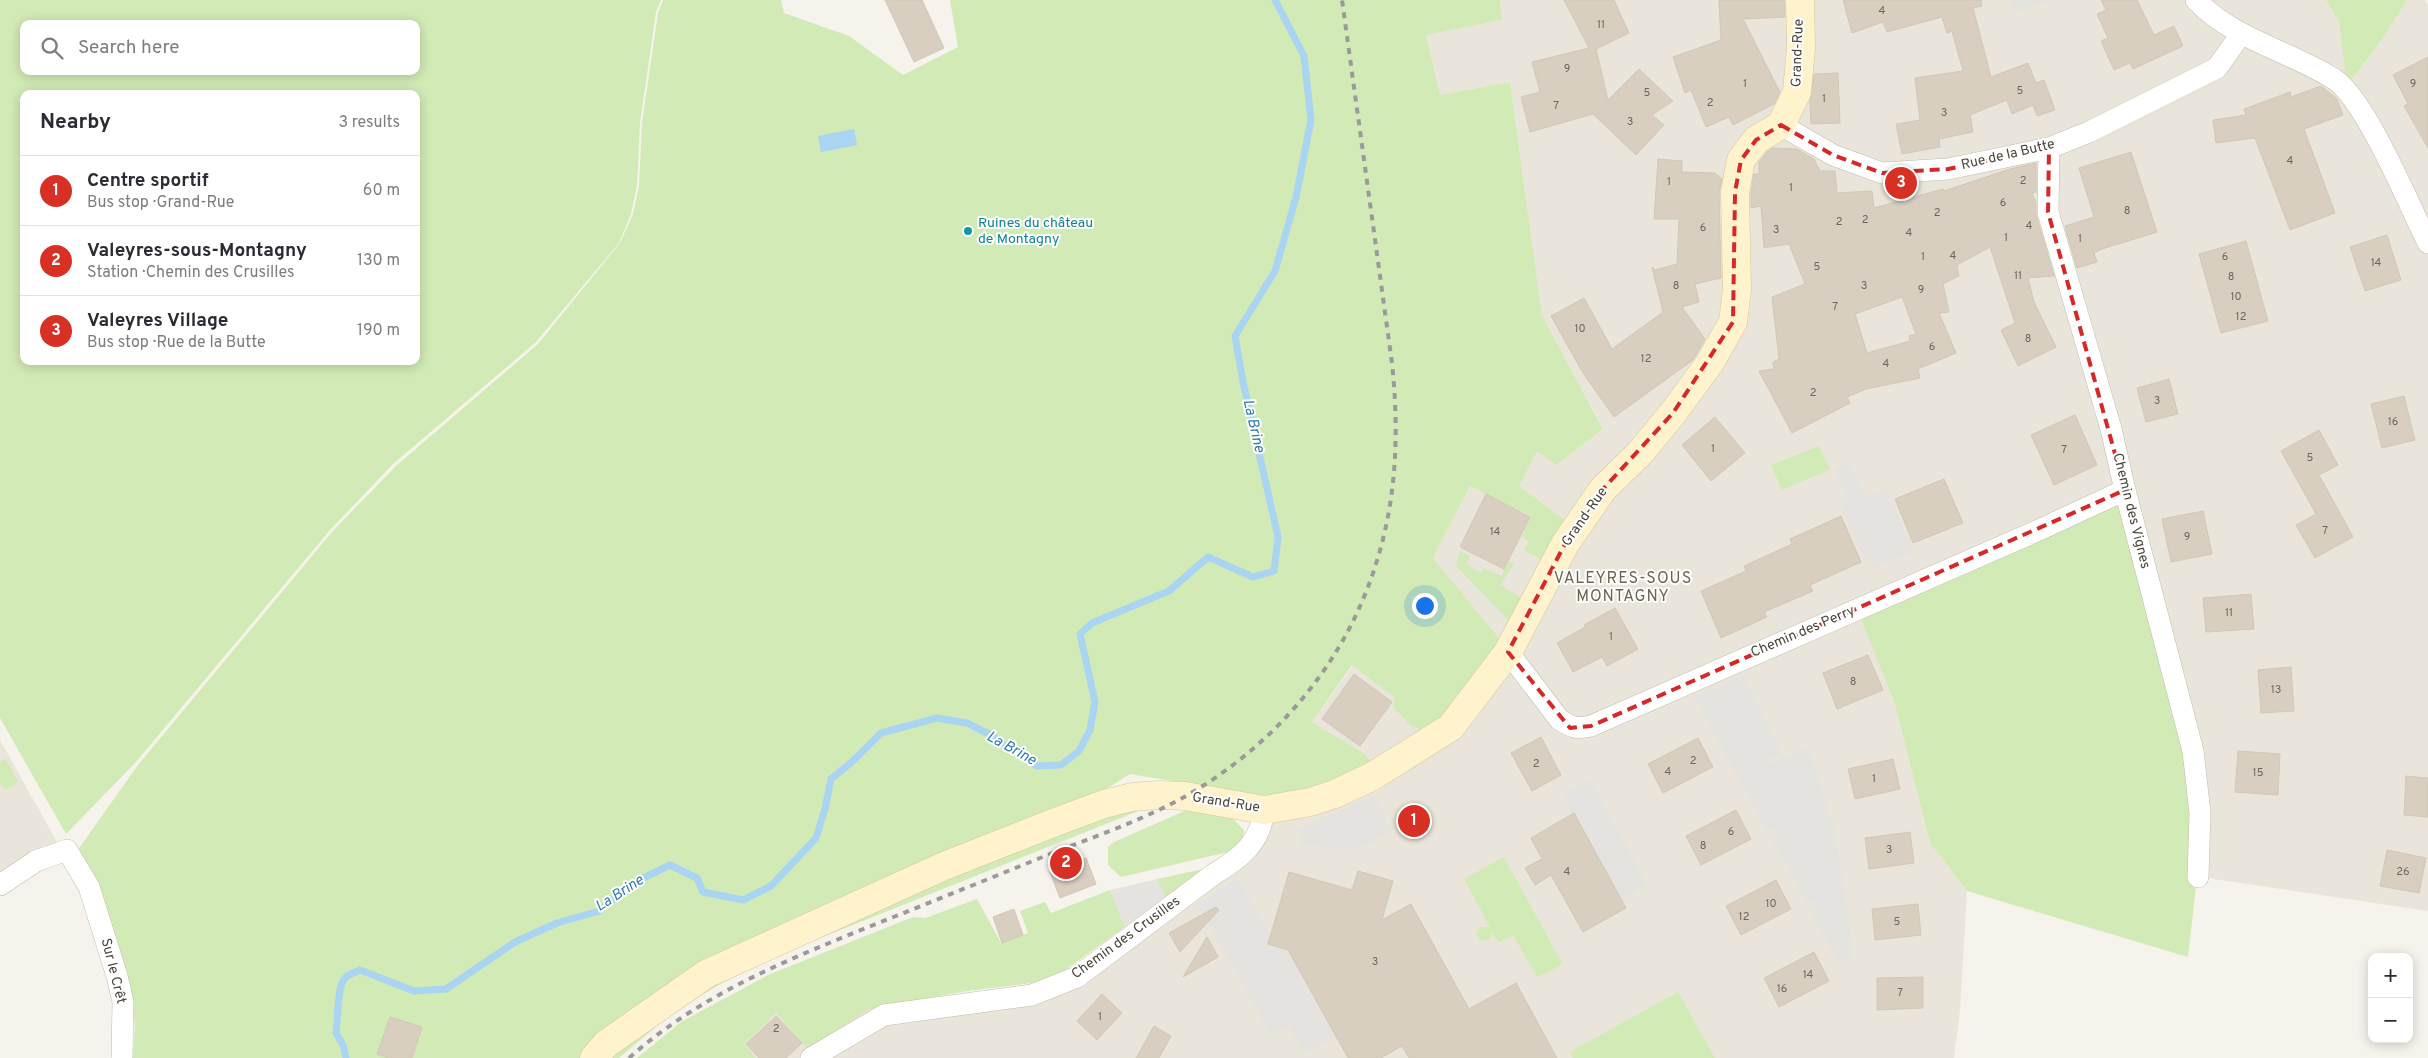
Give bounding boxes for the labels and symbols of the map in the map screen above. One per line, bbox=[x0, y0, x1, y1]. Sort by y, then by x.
house number: 4 bbox=[1879, 4, 1886, 18]
house number: 11 bbox=[1597, 18, 1605, 32]
street label: Grand-Rue bbox=[1788, 19, 1808, 87]
house number: 9 bbox=[1564, 62, 1570, 76]
house number: 1 bbox=[1743, 77, 1747, 91]
house number: 9 bbox=[2410, 77, 2416, 91]
house number: 5 bbox=[2017, 84, 2024, 98]
house number: 5 bbox=[1644, 86, 1651, 100]
house number: 1 bbox=[1822, 92, 1826, 106]
house number: 2 bbox=[1707, 96, 1713, 110]
house number: 7 bbox=[1553, 99, 1559, 113]
house number: 3 bbox=[1941, 106, 1947, 120]
house number: 3 bbox=[1627, 115, 1633, 129]
street label: Rue de la Butte bbox=[1960, 136, 2056, 174]
house number: 4 bbox=[2287, 154, 2294, 168]
pin: 3 bbox=[1885, 164, 1917, 202]
house number: 2 bbox=[2020, 174, 2026, 188]
house number: 1 bbox=[1667, 175, 1671, 189]
house number: 1 bbox=[1789, 181, 1793, 195]
house number: 6 bbox=[2000, 196, 2006, 210]
house number: 8 bbox=[2124, 204, 2130, 218]
house number: 2 bbox=[1934, 206, 1940, 220]
house number: 2 bbox=[1862, 213, 1868, 227]
place label: Ruines du château de Montagny bbox=[978, 215, 1093, 248]
house number: 2 bbox=[1836, 215, 1842, 229]
house number: 4 bbox=[2026, 219, 2033, 233]
house number: 6 bbox=[1700, 221, 1706, 235]
house number: 3 bbox=[1773, 223, 1779, 237]
marker: Ruines du château de Montagny bbox=[962, 225, 974, 237]
house number: 4 bbox=[1906, 226, 1913, 240]
house number: 1 bbox=[2004, 231, 2008, 245]
house number: 1 bbox=[2078, 232, 2082, 246]
house number: 4 bbox=[1950, 249, 1957, 263]
house number: 1 bbox=[1921, 250, 1925, 264]
house number: 6 bbox=[2222, 250, 2228, 264]
house number: 14 bbox=[2371, 256, 2382, 270]
house number: 5 bbox=[1814, 260, 1821, 274]
house number: 11 bbox=[2014, 269, 2022, 283]
house number: 8 bbox=[2228, 270, 2234, 284]
house number: 8 bbox=[1673, 279, 1679, 293]
house number: 3 bbox=[1861, 279, 1867, 293]
house number: 9 bbox=[1918, 283, 1924, 297]
house number: 10 bbox=[2230, 290, 2242, 304]
house number: 7 bbox=[1832, 300, 1838, 314]
house number: 12 bbox=[2236, 310, 2246, 324]
house number: 10 bbox=[1574, 322, 1586, 336]
house number: 8 bbox=[2025, 332, 2031, 346]
house number: 6 bbox=[1929, 340, 1935, 354]
house number: 12 bbox=[1641, 352, 1651, 366]
house number: 4 bbox=[1883, 357, 1890, 371]
house number: 2 bbox=[1810, 386, 1816, 400]
house number: 3 bbox=[2154, 394, 2160, 408]
water label: La Brine bbox=[1238, 398, 1268, 455]
house number: 16 bbox=[2388, 415, 2398, 429]
house number: 1 bbox=[1711, 442, 1715, 456]
house number: 7 bbox=[2061, 443, 2067, 457]
street label: Chemin des Vignes bbox=[2108, 451, 2154, 571]
house number: 5 bbox=[2307, 451, 2314, 465]
street label: Grand-Rue bbox=[1558, 484, 1612, 550]
house number: 7 bbox=[2322, 524, 2328, 538]
house number: 14 bbox=[1490, 525, 1501, 539]
house number: 9 bbox=[2184, 530, 2190, 544]
district label: VALEYRES-SOUS MONTAGNY bbox=[1554, 569, 1692, 607]
your location bbox=[1412, 593, 1438, 619]
street label: Chemin des Perry bbox=[1748, 602, 1858, 662]
house number: 11 bbox=[2225, 606, 2233, 620]
house number: 1 bbox=[1609, 630, 1613, 644]
house number: 8 bbox=[1850, 675, 1856, 689]
house number: 13 bbox=[2271, 683, 2281, 697]
water label: La Brine bbox=[983, 728, 1039, 771]
house number: 2 bbox=[1690, 754, 1696, 768]
house number: 2 bbox=[1533, 757, 1539, 771]
house number: 4 bbox=[1665, 765, 1672, 779]
house number: 15 bbox=[2253, 766, 2264, 780]
house number: 1 bbox=[1872, 772, 1876, 786]
street label: Grand-Rue bbox=[1191, 789, 1261, 817]
pin: 1 bbox=[1398, 802, 1430, 840]
house number: 6 bbox=[1728, 825, 1734, 839]
house number: 8 bbox=[1700, 839, 1706, 853]
house number: 3 bbox=[1886, 843, 1892, 857]
pin: 2 bbox=[1050, 844, 1082, 882]
house number: 4 bbox=[1564, 865, 1571, 879]
house number: 26 bbox=[2396, 865, 2410, 879]
water label: La Brine bbox=[592, 871, 648, 917]
street label: Chemin des Crusilles bbox=[1068, 893, 1184, 983]
house number: 10 bbox=[1765, 897, 1777, 911]
house number: 12 bbox=[1739, 910, 1749, 924]
house number: 5 bbox=[1894, 915, 1901, 929]
street label: Sur le Crêt bbox=[97, 936, 129, 1006]
house number: 3 bbox=[1372, 955, 1378, 969]
house number: 14 bbox=[1803, 968, 1814, 982]
house number: 16 bbox=[1777, 982, 1787, 996]
house number: 7 bbox=[1897, 986, 1903, 1000]
house number: 1 bbox=[1098, 1010, 1102, 1024]
house number: 2 bbox=[773, 1022, 779, 1036]

